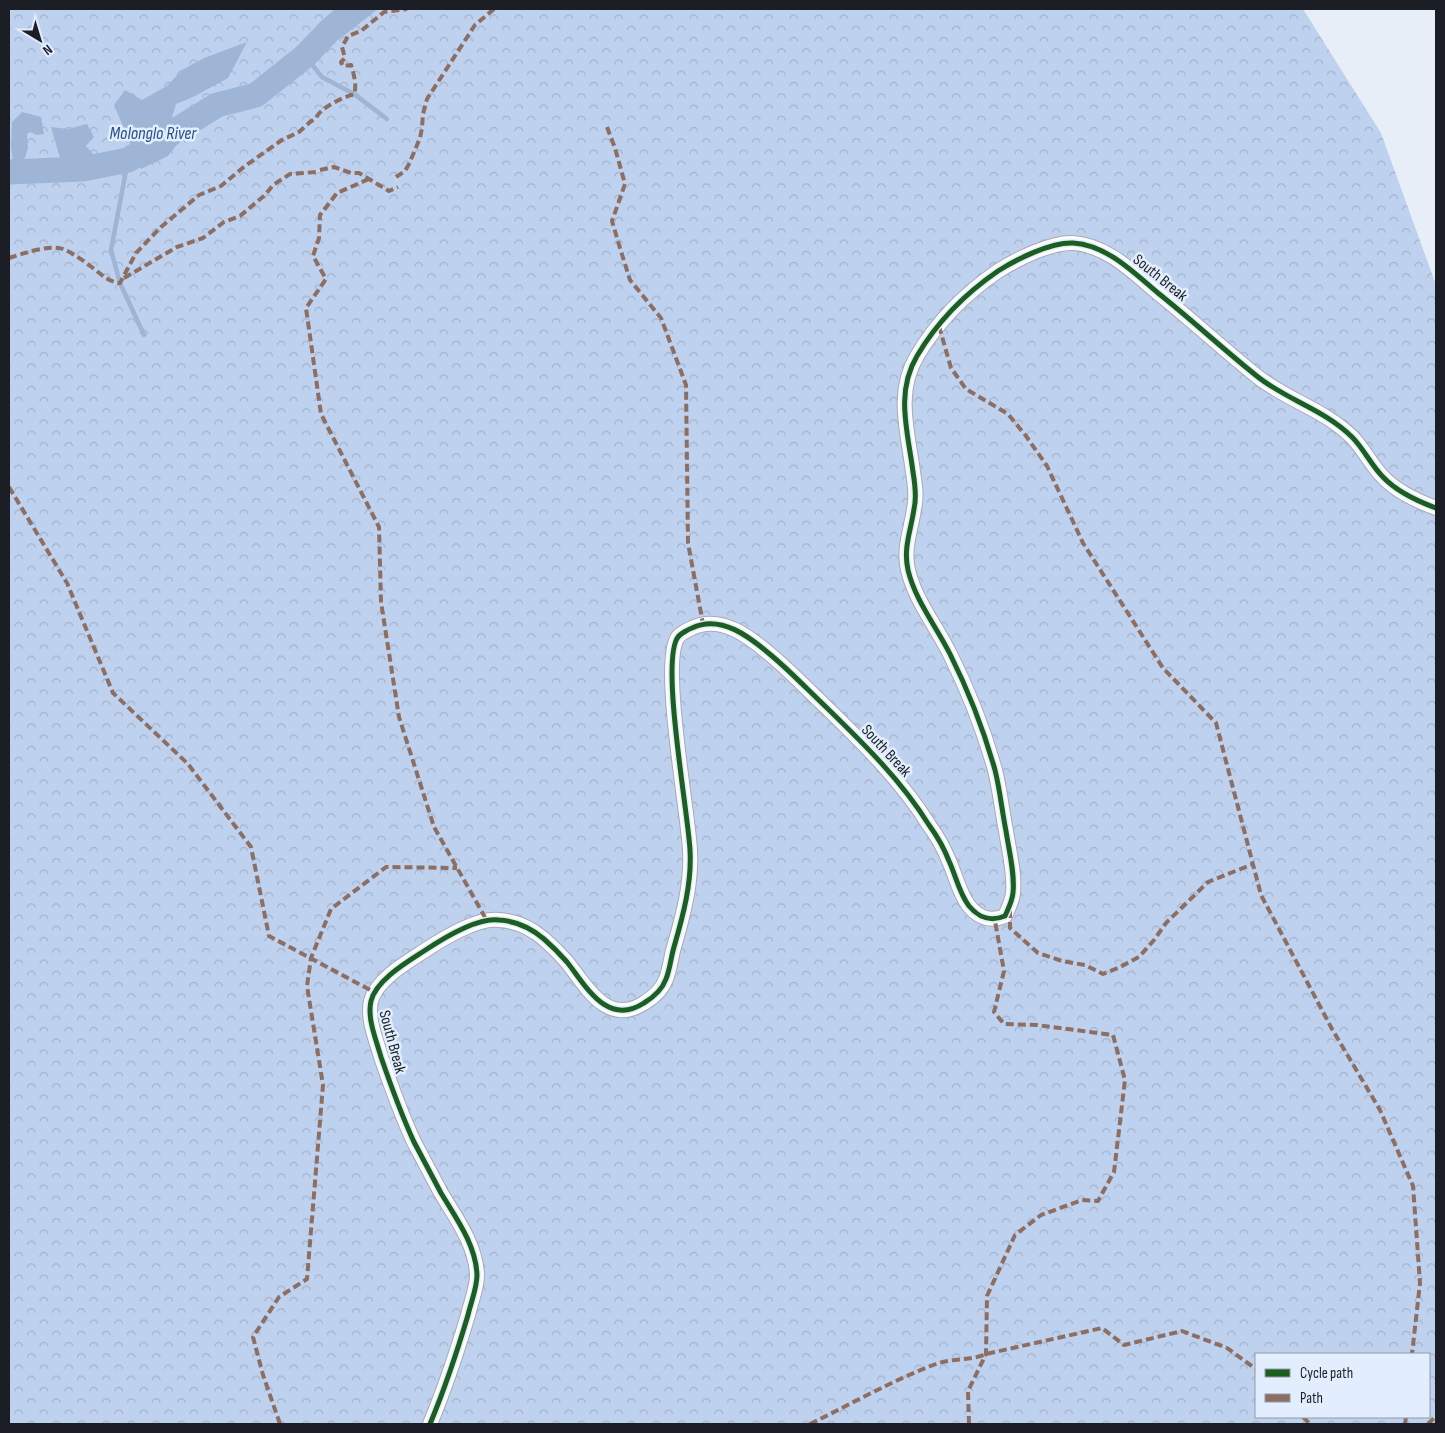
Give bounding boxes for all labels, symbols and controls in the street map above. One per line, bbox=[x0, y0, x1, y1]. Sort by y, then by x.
north arrow bbox=[15, 15, 65, 65]
text: N bbox=[40, 41, 56, 59]
water label: Molonglo River bbox=[110, 123, 197, 144]
street label: South Break bbox=[1129, 250, 1191, 306]
street label: South Break bbox=[857, 721, 915, 781]
street label: South Break bbox=[374, 1008, 410, 1076]
legend bbox=[1255, 1353, 1430, 1418]
text: Cycle path bbox=[1300, 1364, 1353, 1383]
text: Path bbox=[1300, 1389, 1323, 1408]

